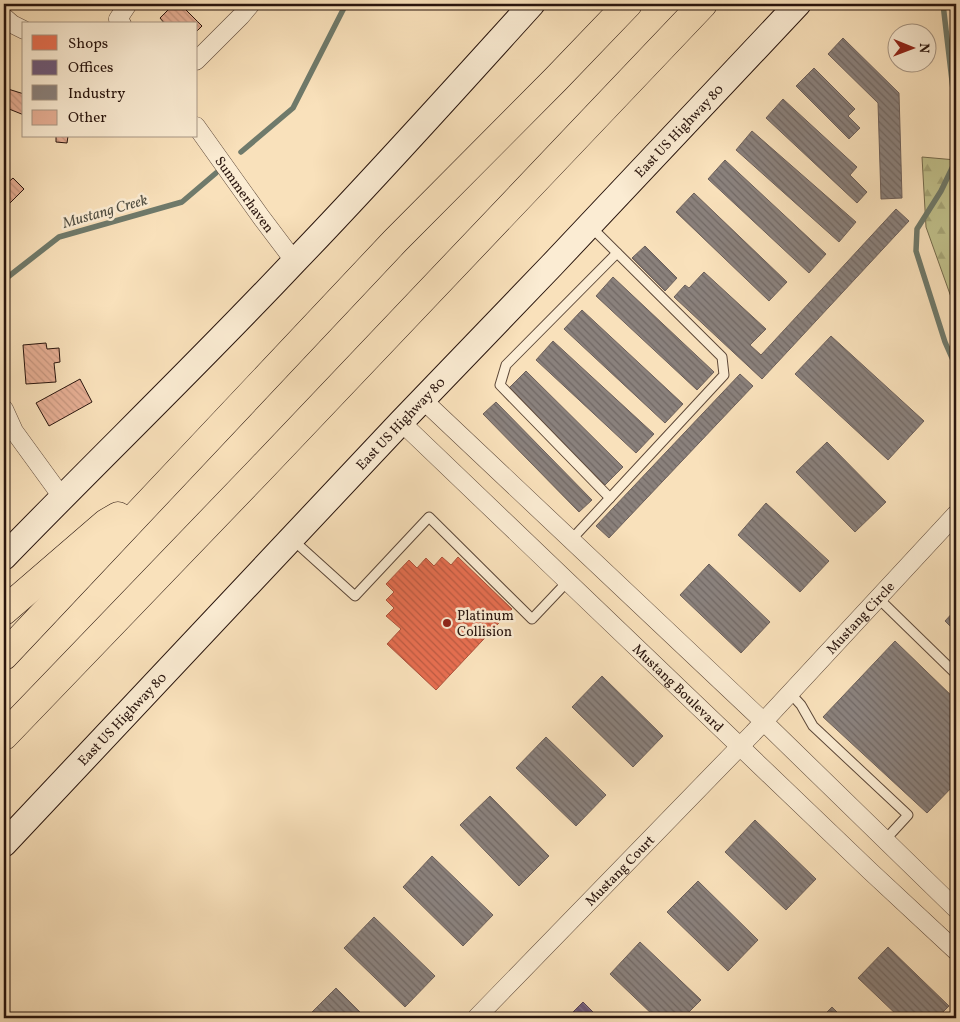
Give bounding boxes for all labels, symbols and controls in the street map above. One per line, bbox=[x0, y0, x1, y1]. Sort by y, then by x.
legend bbox=[22, 22, 198, 138]
north arrow bbox=[888, 22, 938, 72]
text: Shops bbox=[68, 34, 108, 55]
text: N bbox=[914, 43, 933, 53]
text: Offices bbox=[68, 58, 113, 79]
street label: East US Highway 80 bbox=[631, 81, 729, 182]
text: Industry bbox=[68, 84, 125, 105]
text: Other bbox=[68, 108, 107, 129]
street label: Summerhaven bbox=[210, 153, 278, 237]
water label: Mustang Creek bbox=[59, 190, 151, 235]
street label: East US Highway 80 bbox=[352, 374, 450, 475]
street label: Mustang Circle bbox=[823, 578, 900, 659]
place label: Platinum Collision bbox=[457, 607, 514, 642]
marker: Platinum Collision bbox=[441, 617, 453, 629]
street label: Mustang Boulevard bbox=[627, 640, 727, 737]
street label: East US Highway 80 bbox=[74, 669, 172, 771]
street label: Mustang Court bbox=[582, 832, 660, 911]

